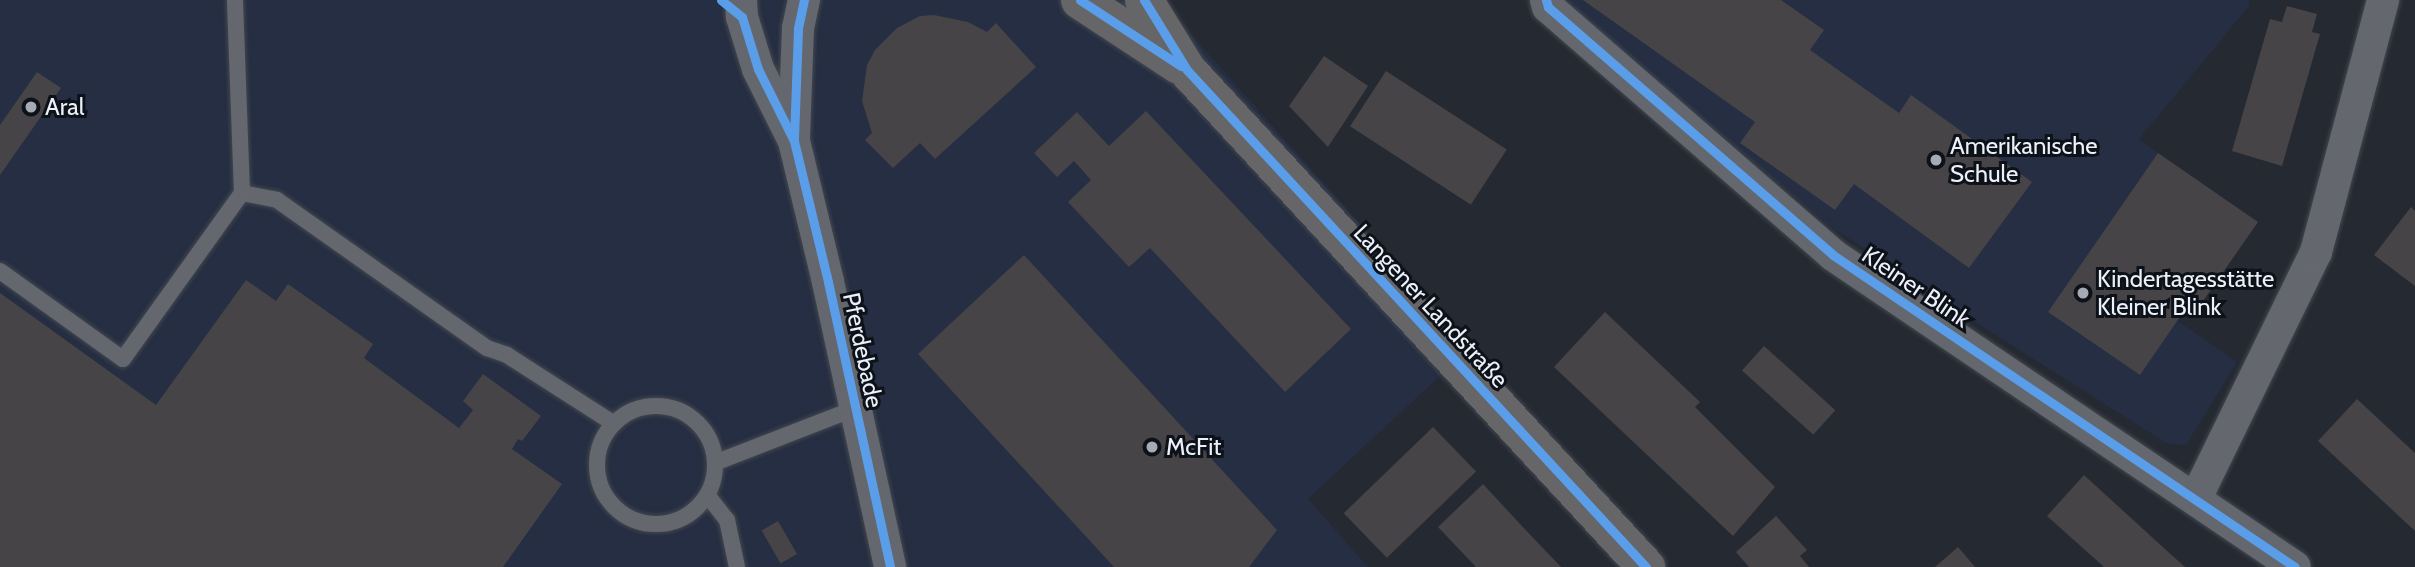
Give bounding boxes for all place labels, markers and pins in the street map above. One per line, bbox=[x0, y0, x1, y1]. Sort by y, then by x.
place label: Aral bbox=[45, 93, 84, 121]
marker: Aral bbox=[23, 99, 39, 115]
place label: Amerikanische Schule bbox=[1950, 132, 2098, 188]
marker: Amerikanische Schule bbox=[1928, 152, 1944, 168]
place label: Kindertagesstätte Kleiner Blink bbox=[2097, 265, 2274, 321]
marker: Kindertagesstätte Kleiner Blink bbox=[2075, 285, 2091, 301]
place label: McFit bbox=[1166, 433, 1221, 461]
marker: McFit bbox=[1144, 439, 1160, 455]

